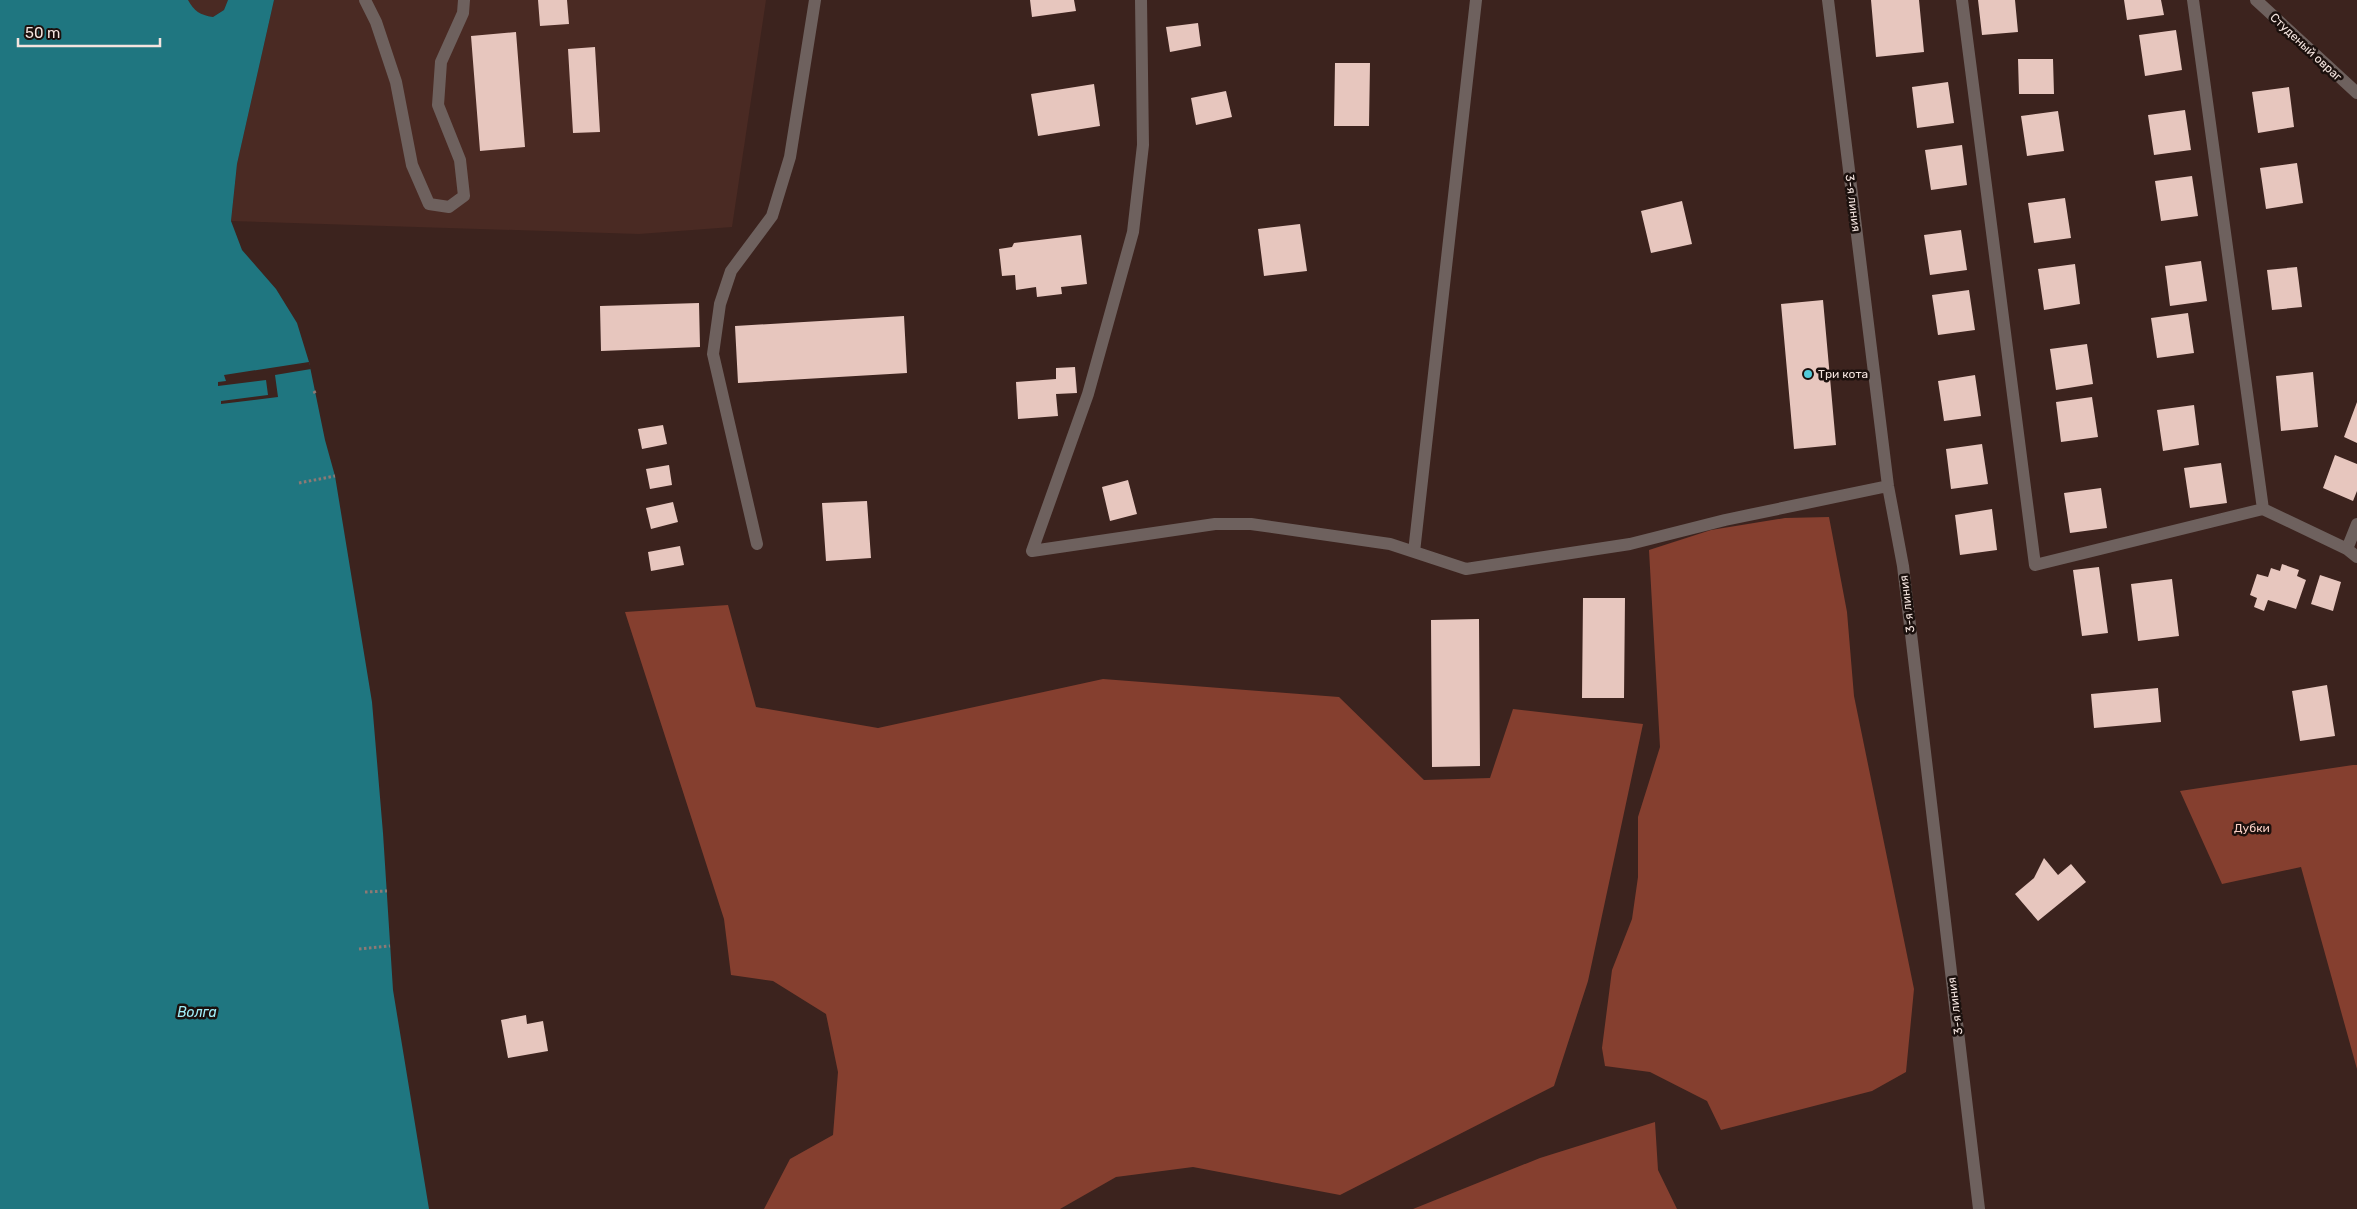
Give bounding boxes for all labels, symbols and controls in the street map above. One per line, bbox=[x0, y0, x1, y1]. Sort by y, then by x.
street label: Студеный овраг bbox=[2267, 10, 2345, 84]
scale bar bbox=[18, 15, 160, 47]
text: 50 m bbox=[25, 24, 60, 42]
street label: 3-я линия bbox=[1843, 173, 1863, 233]
place label: Три кота bbox=[1818, 367, 1868, 381]
marker: Три кота bbox=[1802, 368, 1814, 380]
street label: 3-я линия bbox=[1897, 574, 1917, 634]
park label: Дубки bbox=[2234, 821, 2270, 835]
street label: 3-я линия bbox=[1945, 976, 1965, 1036]
water label: Волга bbox=[177, 1004, 217, 1021]

